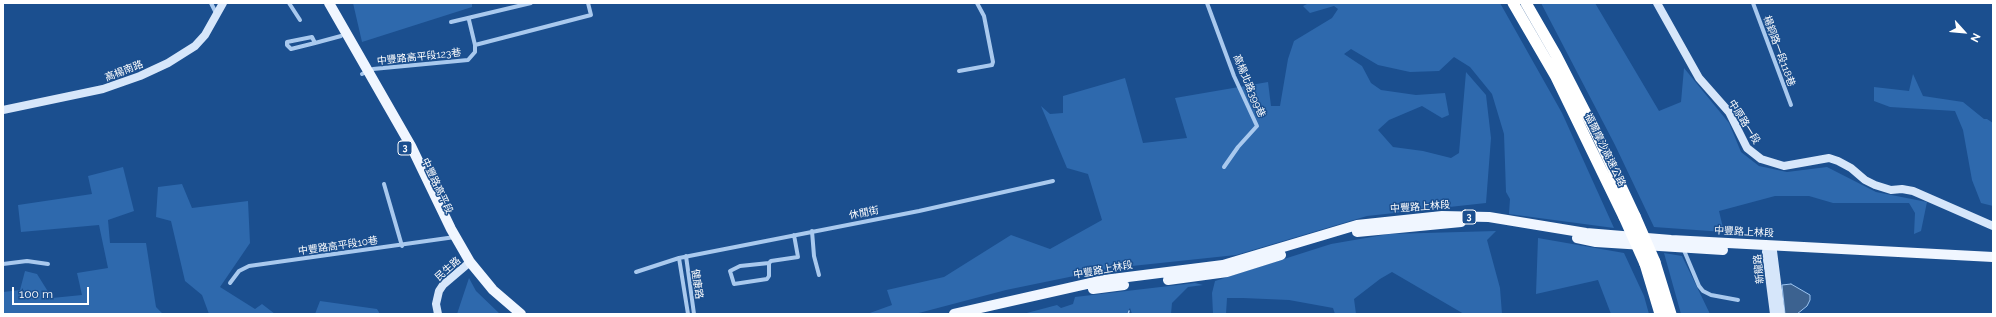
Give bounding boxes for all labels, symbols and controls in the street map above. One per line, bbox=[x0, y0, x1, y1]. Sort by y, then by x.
north arrow bbox=[1944, 12, 1984, 52]
street label: 楊銅路一段118巷 bbox=[1761, 14, 1797, 88]
text: N bbox=[1967, 31, 1983, 44]
street label: 中豐路高平段123巷 bbox=[376, 47, 462, 67]
street label: 高楊北路399巷 bbox=[1230, 53, 1268, 119]
street label: 高楊南路 bbox=[103, 58, 145, 84]
street label: 中原路一段 bbox=[1726, 98, 1762, 146]
street label: 福爾摩沙高速公路 bbox=[1582, 111, 1628, 189]
road number: 3 bbox=[398, 141, 412, 155]
street label: 中豐路高平段 bbox=[419, 156, 455, 216]
street label: 中豐路上林段 bbox=[1390, 199, 1450, 215]
street label: 休閒街 bbox=[848, 204, 880, 222]
road number: 3 bbox=[1462, 210, 1476, 224]
street label: 中豐路上林段 bbox=[1714, 224, 1774, 240]
street label: 中豐路高平段10巷 bbox=[297, 234, 379, 258]
street label: 新龍路 bbox=[1751, 253, 1767, 285]
street label: 民生路 bbox=[433, 255, 463, 283]
street label: 中豐路上林段 bbox=[1072, 259, 1134, 281]
street label: 健康路 bbox=[689, 268, 705, 300]
scale bar bbox=[14, 279, 91, 305]
text: 100 m bbox=[19, 287, 53, 301]

